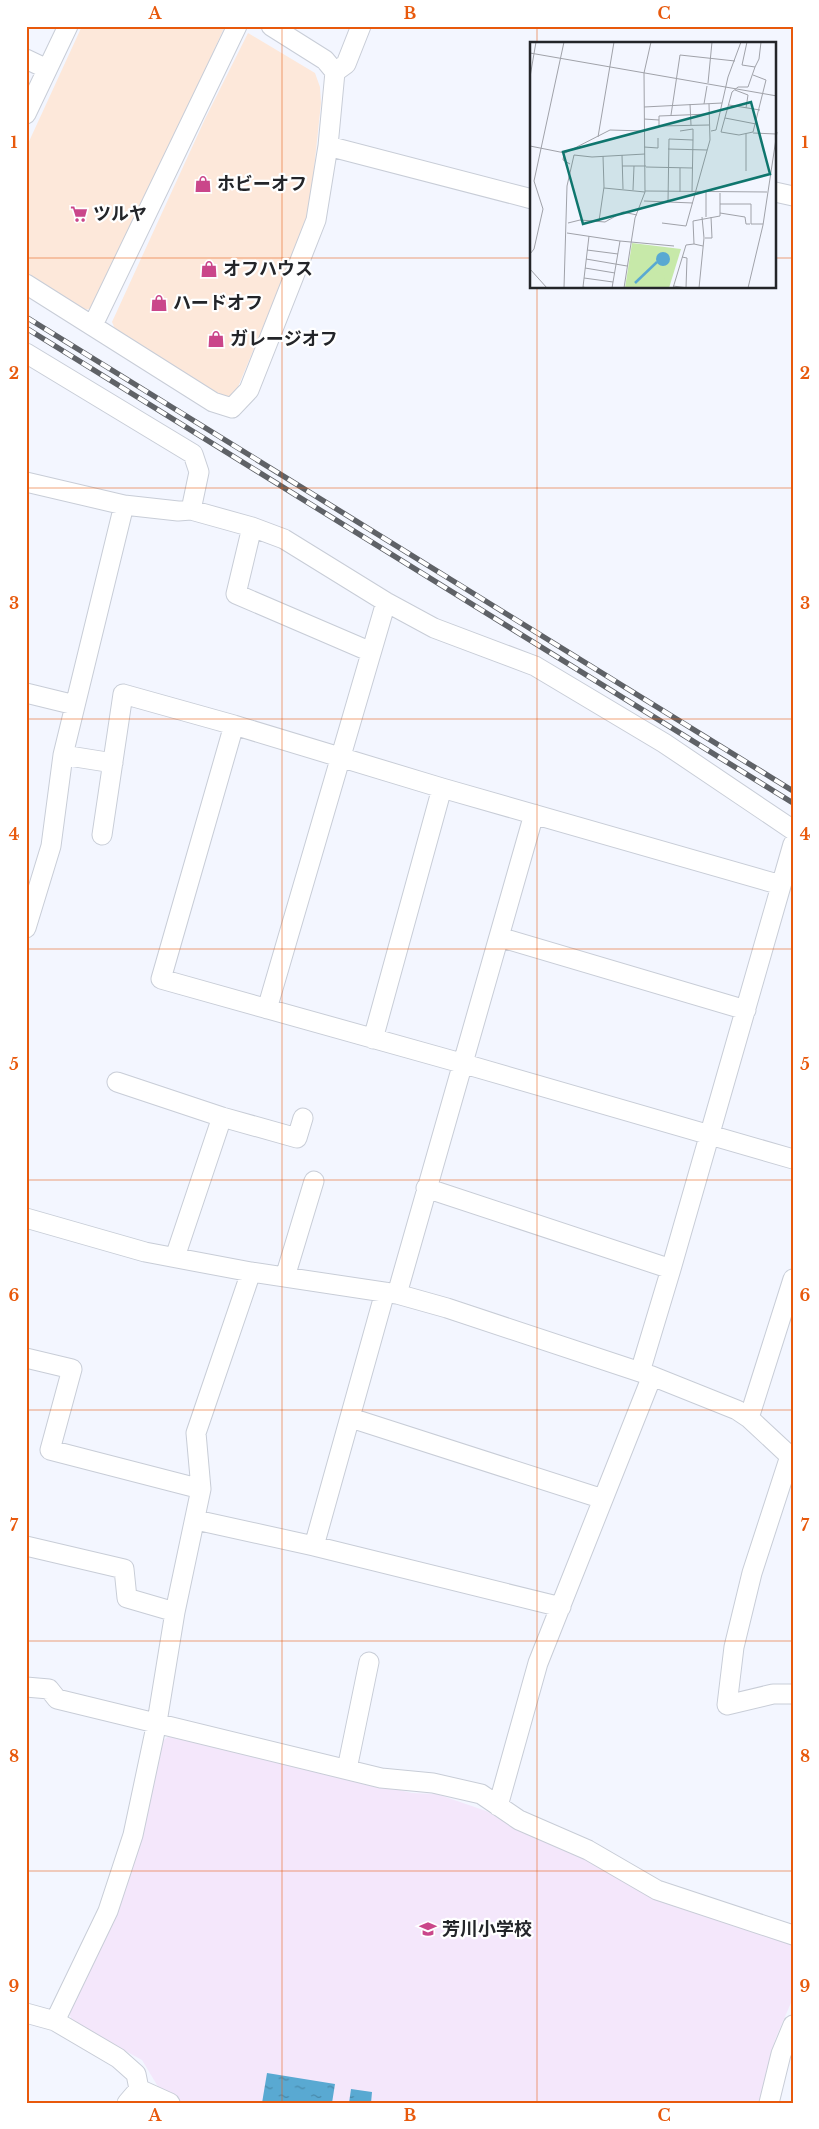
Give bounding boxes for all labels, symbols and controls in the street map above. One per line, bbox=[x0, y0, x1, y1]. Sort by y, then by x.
text: A bbox=[148, 3, 163, 23]
text: B bbox=[404, 3, 417, 23]
text: C bbox=[657, 3, 671, 23]
inset map bbox=[530, 42, 776, 289]
text: 1 bbox=[11, 132, 18, 152]
text: 1 bbox=[802, 132, 809, 152]
place label: ホビーオフ bbox=[217, 173, 307, 195]
shop icon: ホビーオフ bbox=[193, 174, 213, 194]
place label: ツルヤ bbox=[93, 203, 147, 225]
supermarket icon: ツルヤ bbox=[69, 204, 89, 224]
place label: オフハウス bbox=[223, 258, 313, 280]
shop icon: オフハウス bbox=[199, 259, 219, 279]
place label: ハードオフ bbox=[173, 292, 263, 314]
shop icon: ハードオフ bbox=[149, 293, 169, 313]
place label: ガレージオフ bbox=[230, 328, 338, 350]
shop icon: ガレージオフ bbox=[206, 329, 226, 349]
text: 2 bbox=[9, 363, 19, 383]
text: 2 bbox=[800, 363, 810, 383]
text: 3 bbox=[9, 593, 19, 613]
text: 3 bbox=[800, 593, 810, 613]
text: 4 bbox=[9, 824, 19, 844]
text: 4 bbox=[800, 824, 810, 844]
text: 5 bbox=[9, 1054, 19, 1074]
text: 5 bbox=[800, 1054, 810, 1074]
text: 6 bbox=[9, 1285, 20, 1305]
text: 6 bbox=[800, 1285, 811, 1305]
text: 7 bbox=[10, 1515, 19, 1535]
text: 7 bbox=[801, 1515, 810, 1535]
text: 8 bbox=[9, 1746, 19, 1766]
text: 8 bbox=[800, 1746, 810, 1766]
place label: 芳川小学校 bbox=[442, 1918, 532, 1940]
school or university icon: 芳川小学校 bbox=[418, 1919, 438, 1939]
text: 9 bbox=[9, 1976, 20, 1996]
text: 9 bbox=[800, 1976, 811, 1996]
text: A bbox=[148, 2105, 163, 2125]
text: B bbox=[404, 2105, 417, 2125]
text: C bbox=[657, 2105, 671, 2125]

